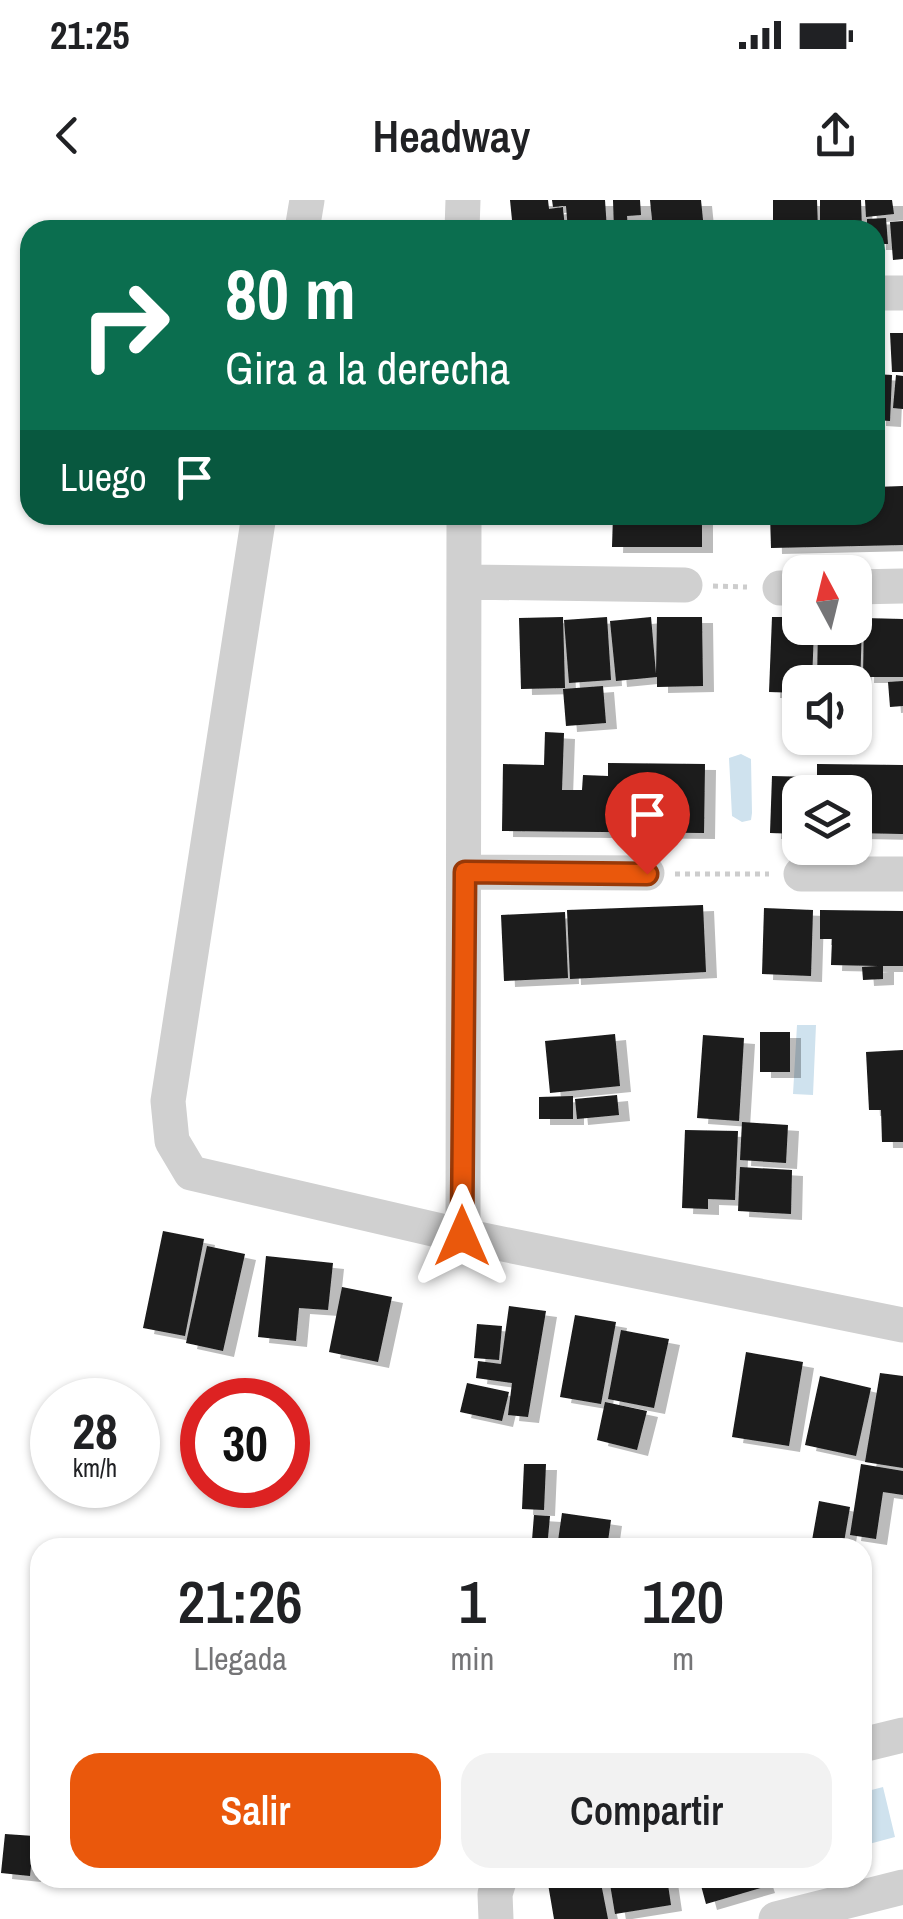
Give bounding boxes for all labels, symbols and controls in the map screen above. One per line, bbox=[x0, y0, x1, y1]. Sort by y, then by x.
text: 21:25 bbox=[50, 10, 130, 61]
text: Headway bbox=[373, 105, 530, 166]
icon: back bbox=[40, 108, 95, 163]
icon: share bbox=[808, 108, 863, 163]
text: 80 m bbox=[225, 247, 356, 341]
icon: right bbox=[60, 260, 190, 390]
text: Gira a la derecha bbox=[225, 337, 510, 398]
icon: arrive bbox=[167, 450, 222, 505]
text: Luego bbox=[60, 452, 147, 503]
north arrow bbox=[782, 555, 872, 645]
map controls bbox=[782, 555, 872, 865]
button: sound bbox=[782, 665, 872, 755]
pin bbox=[605, 772, 690, 875]
button: layers bbox=[782, 775, 872, 865]
icon: arrive bbox=[620, 787, 675, 842]
position arrow bbox=[410, 1184, 514, 1288]
speed limit sign: 30 bbox=[180, 1378, 310, 1508]
text: 28 bbox=[72, 1397, 118, 1465]
text: km/h bbox=[73, 1451, 117, 1485]
text: 21:26 bbox=[178, 1561, 303, 1642]
text: 1 bbox=[459, 1561, 486, 1642]
text: 120 bbox=[642, 1561, 724, 1642]
text: Llegada bbox=[194, 1637, 287, 1680]
text: min bbox=[451, 1637, 494, 1680]
text: m bbox=[672, 1637, 694, 1680]
button: Salir bbox=[70, 1753, 441, 1868]
button: Compartir bbox=[461, 1753, 832, 1868]

